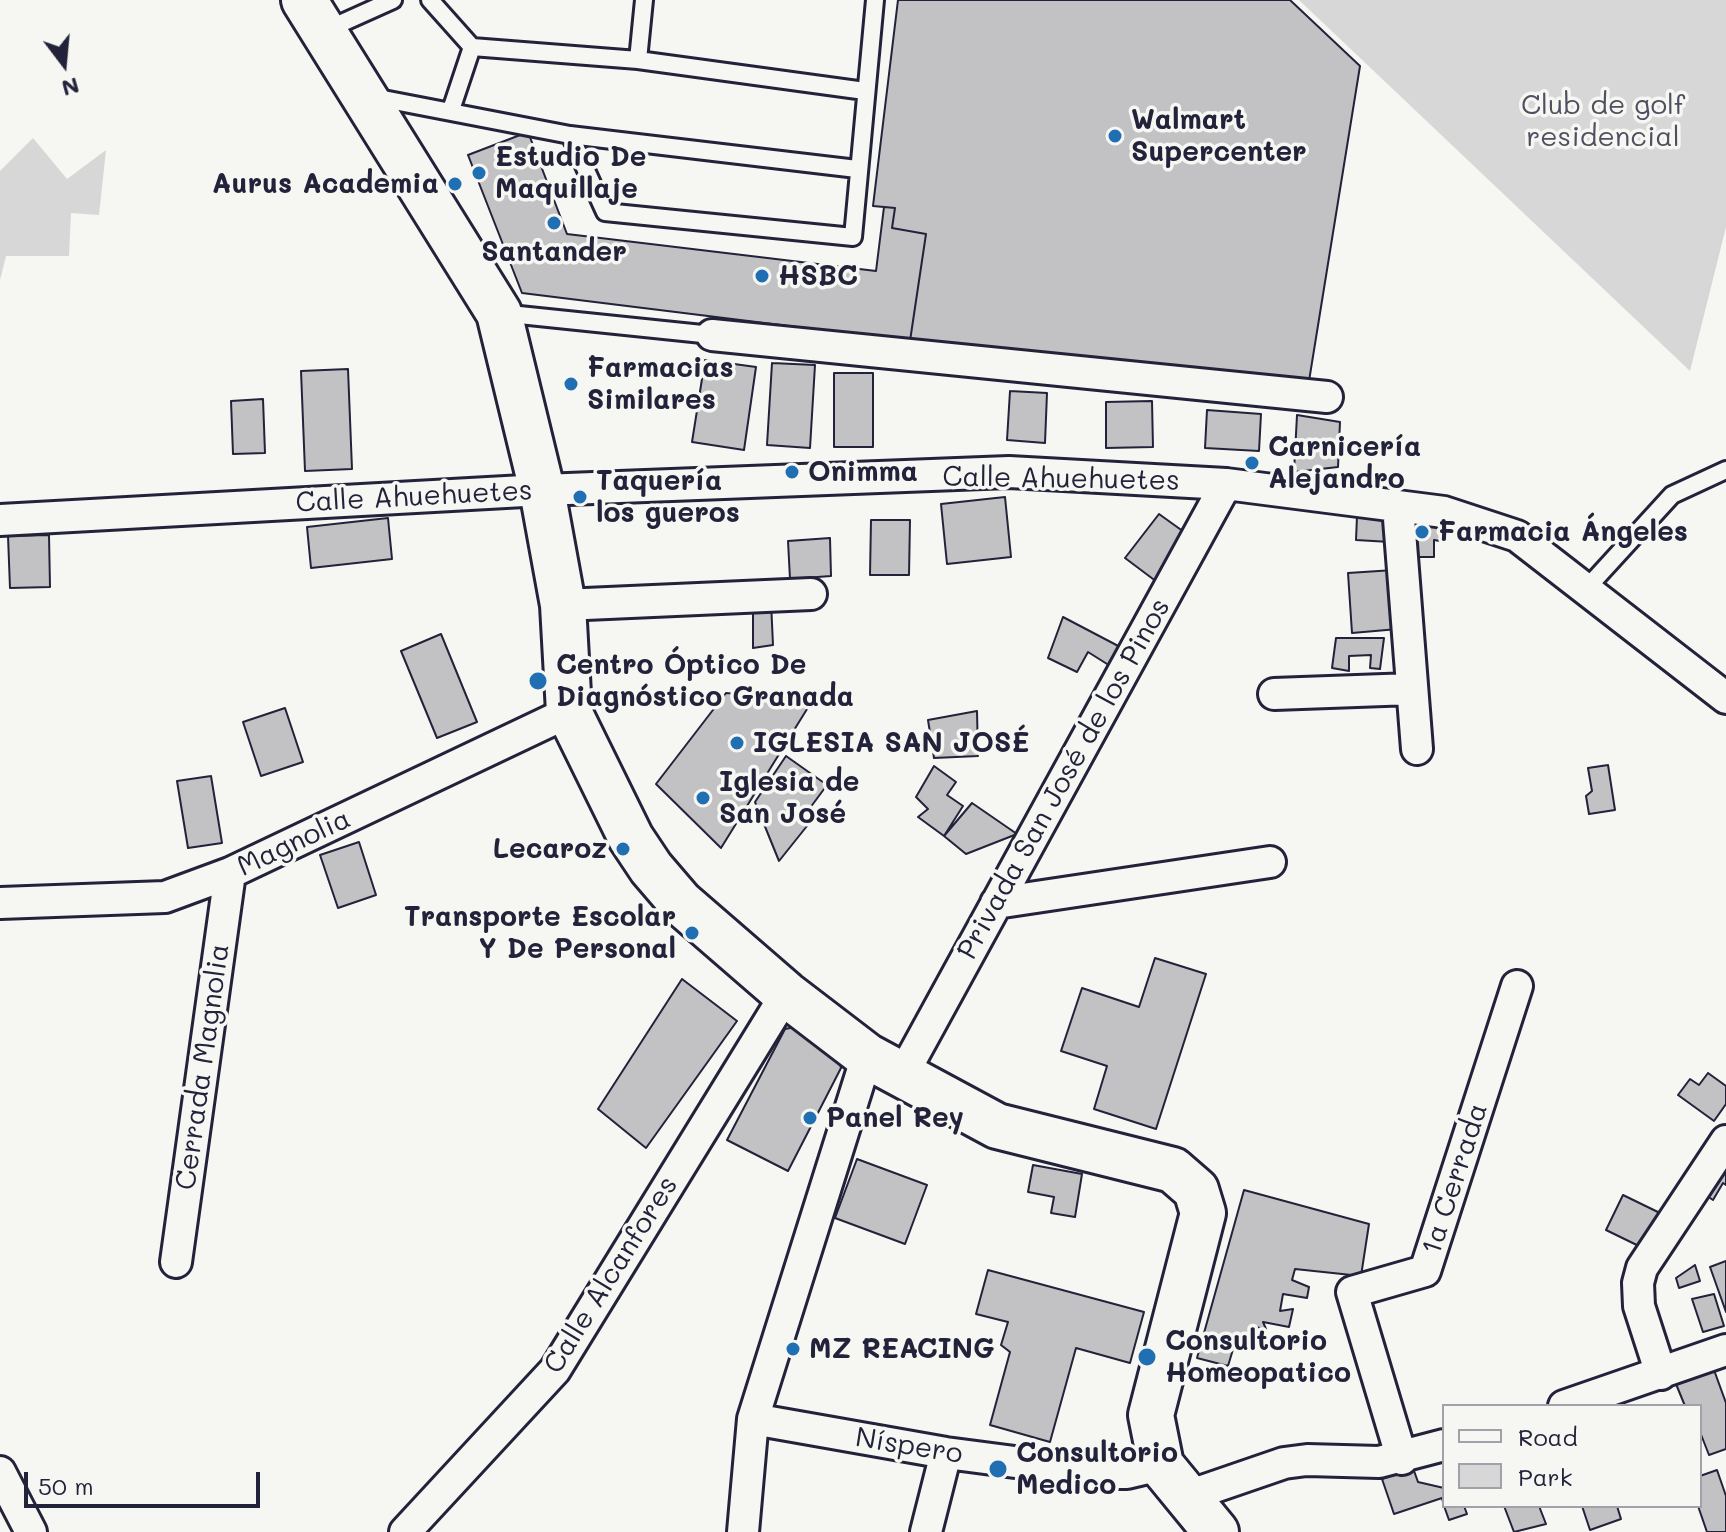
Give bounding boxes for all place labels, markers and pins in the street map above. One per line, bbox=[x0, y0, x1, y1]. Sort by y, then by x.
place label: Walmart Supercenter bbox=[1131, 103, 1307, 169]
marker: Walmart Supercenter bbox=[1106, 127, 1124, 145]
place label: Estudio De Maquillaje bbox=[495, 140, 647, 206]
marker: Estudio De Maquillaje bbox=[470, 164, 488, 182]
place label: Aurus Academia bbox=[212, 167, 439, 201]
marker: Aurus Academia bbox=[446, 175, 464, 193]
marker: Santander bbox=[545, 214, 563, 232]
place label: Santander bbox=[481, 235, 627, 269]
place label: HSBC bbox=[778, 259, 858, 293]
marker: HSBC bbox=[753, 267, 771, 285]
place label: Farmacias Similares bbox=[587, 351, 734, 417]
marker: Farmacias Similares bbox=[562, 375, 580, 393]
place label: Carnicería Alejandro bbox=[1268, 430, 1421, 496]
marker: Carnicería Alejandro bbox=[1243, 454, 1261, 472]
place label: Onimma bbox=[808, 455, 918, 489]
marker: Onimma bbox=[783, 463, 801, 481]
place label: Taquería los gueros bbox=[596, 464, 740, 530]
marker: Taquería los gueros bbox=[571, 488, 589, 506]
place label: Farmacia Ángeles bbox=[1438, 515, 1688, 549]
marker: Farmacia Ángeles bbox=[1413, 523, 1431, 541]
place label: Centro Óptico De Diagnóstico Granada bbox=[556, 648, 854, 714]
marker: Centro Óptico De Diagnóstico Granada bbox=[527, 670, 549, 692]
place label: IGLESIA SAN JOSÉ bbox=[753, 726, 1029, 760]
marker: IGLESIA SAN JOSÉ bbox=[728, 734, 746, 752]
place label: Iglesia de San José bbox=[719, 765, 859, 831]
marker: Iglesia de San José bbox=[694, 789, 712, 807]
place label: Lecaroz bbox=[493, 832, 607, 866]
marker: Lecaroz bbox=[614, 840, 632, 858]
place label: Transporte Escolar Y De Personal bbox=[404, 900, 676, 966]
marker: Transporte Escolar Y De Personal bbox=[683, 924, 701, 942]
place label: Panel Rey bbox=[826, 1101, 964, 1135]
marker: Panel Rey bbox=[801, 1109, 819, 1127]
place label: Consultorio Homeopatico bbox=[1165, 1324, 1351, 1390]
place label: MZ REACING bbox=[809, 1332, 995, 1366]
marker: MZ REACING bbox=[784, 1340, 802, 1358]
marker: Consultorio Homeopatico bbox=[1136, 1346, 1158, 1368]
place label: Consultorio Medico bbox=[1016, 1436, 1178, 1502]
marker: Consultorio Medico bbox=[987, 1458, 1009, 1480]

